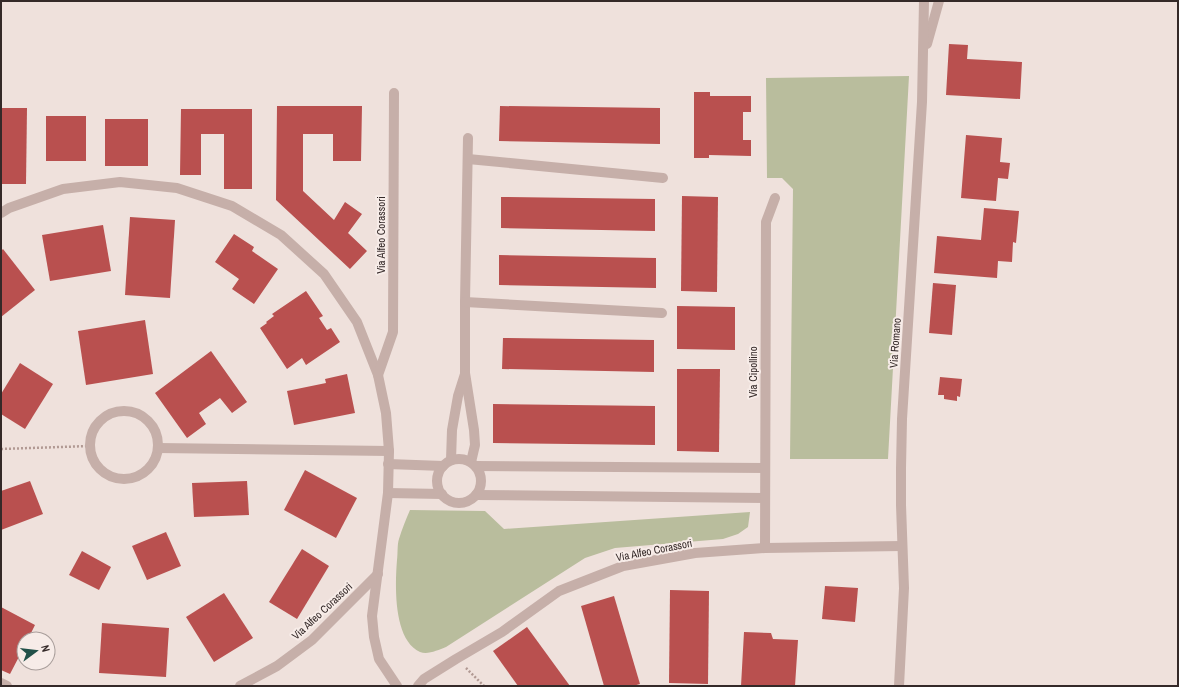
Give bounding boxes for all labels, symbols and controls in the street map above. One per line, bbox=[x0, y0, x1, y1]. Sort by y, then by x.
street label: Via Alfeo Corassori bbox=[374, 196, 388, 274]
street label: Via Romano bbox=[886, 318, 904, 368]
street label: Via Cipollino bbox=[746, 346, 760, 398]
street label: Via Alfeo Corassori bbox=[615, 536, 693, 564]
street label: Via Alfeo Corassori bbox=[289, 579, 355, 643]
north arrow bbox=[16, 631, 56, 671]
text: N bbox=[38, 643, 53, 653]

